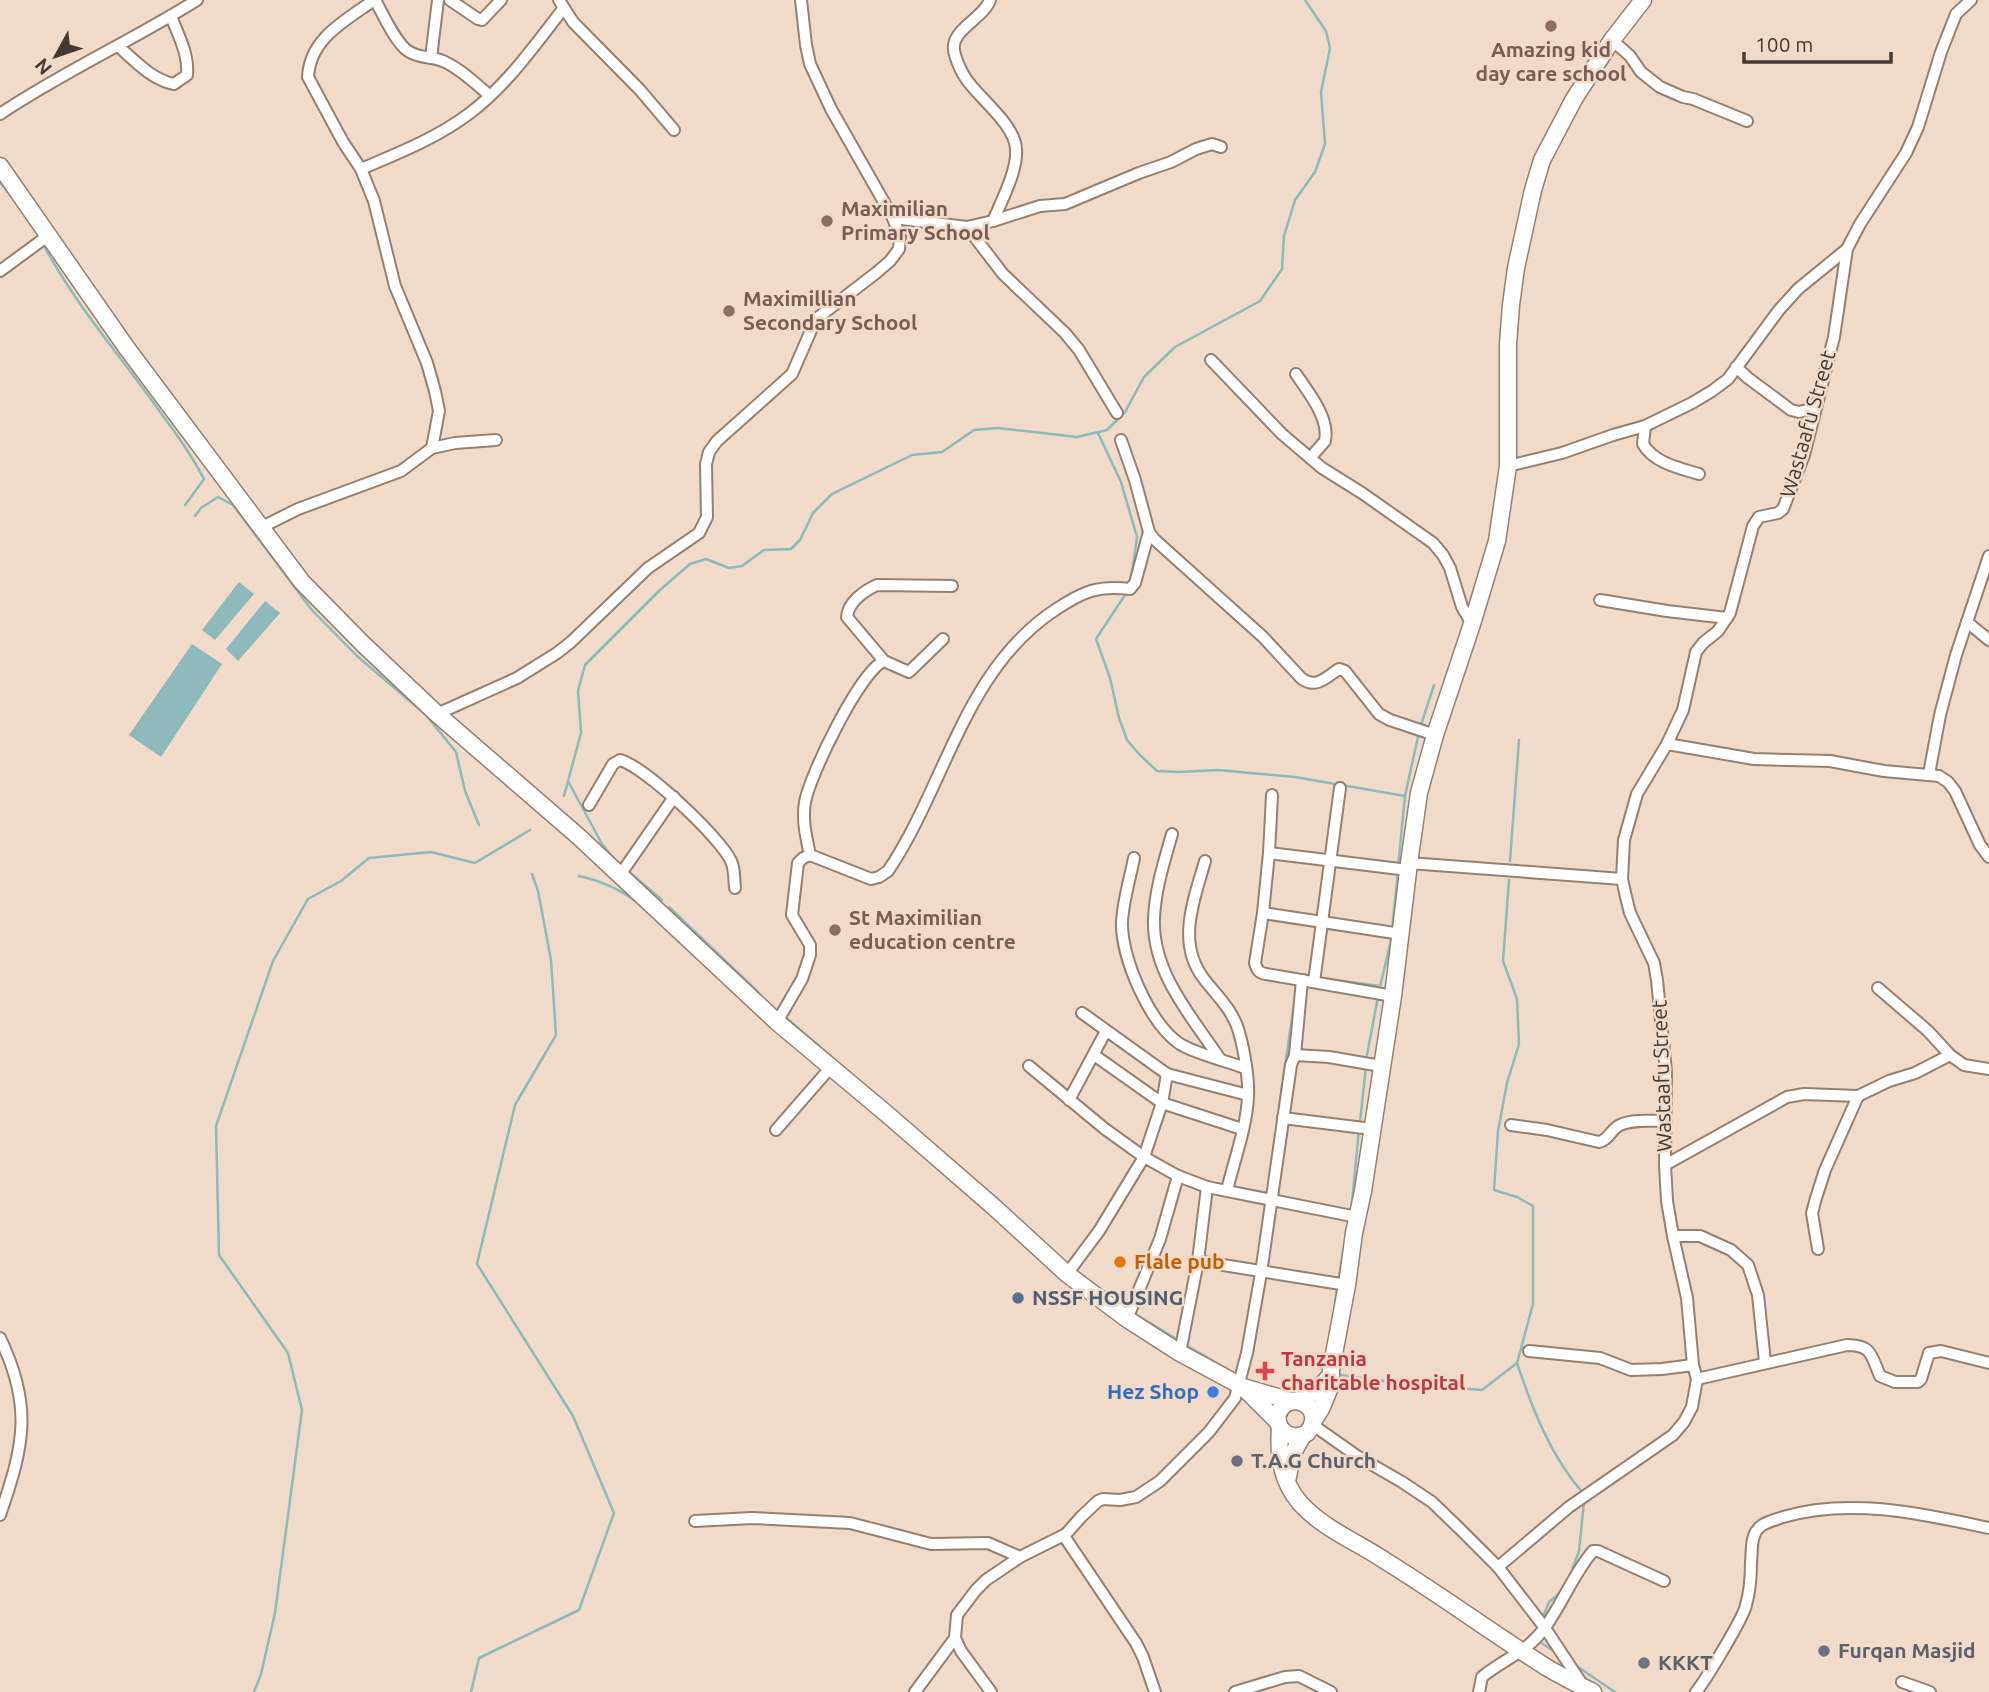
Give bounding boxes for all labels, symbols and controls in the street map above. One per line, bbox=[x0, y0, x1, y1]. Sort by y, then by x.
marker: Amazing kid day care school bbox=[1543, 18, 1559, 34]
north arrow bbox=[21, 21, 91, 91]
scale bar bbox=[1744, 21, 1891, 65]
text: 100 m bbox=[1755, 32, 1813, 56]
place label: Amazing kid day care school bbox=[1476, 37, 1626, 85]
text: N bbox=[30, 54, 56, 79]
place label: Maximilian Primary School bbox=[841, 196, 990, 244]
marker: Maximilian Primary School bbox=[819, 213, 835, 229]
place label: Maximillian Secondary School bbox=[743, 286, 917, 334]
marker: Maximillian Secondary School bbox=[721, 303, 737, 319]
street label: Wastaafu Street bbox=[1775, 347, 1840, 500]
place label: St Maximilian education centre bbox=[849, 905, 1016, 953]
marker: St Maximilian education centre bbox=[827, 922, 843, 938]
street label: Wastaafu Street bbox=[1646, 1000, 1676, 1152]
place label: Flale pub bbox=[1134, 1249, 1225, 1273]
marker: Flale pub bbox=[1112, 1254, 1128, 1270]
place label: NSSF HOUSING bbox=[1032, 1285, 1183, 1309]
marker: NSSF HOUSING bbox=[1010, 1290, 1026, 1306]
place label: Tanzania charitable hospital bbox=[1281, 1346, 1465, 1394]
marker: Tanzania charitable hospital bbox=[1255, 1361, 1275, 1381]
place label: Hez Shop bbox=[1107, 1379, 1199, 1403]
marker: Hez Shop bbox=[1205, 1384, 1221, 1400]
place label: T.A.G Church bbox=[1251, 1448, 1376, 1472]
marker: T.A.G Church bbox=[1229, 1453, 1245, 1469]
place label: Furqan Masjid bbox=[1838, 1638, 1976, 1662]
marker: Furqan Masjid bbox=[1816, 1643, 1832, 1659]
place label: KKKT bbox=[1658, 1650, 1713, 1674]
marker: KKKT bbox=[1636, 1655, 1652, 1671]

